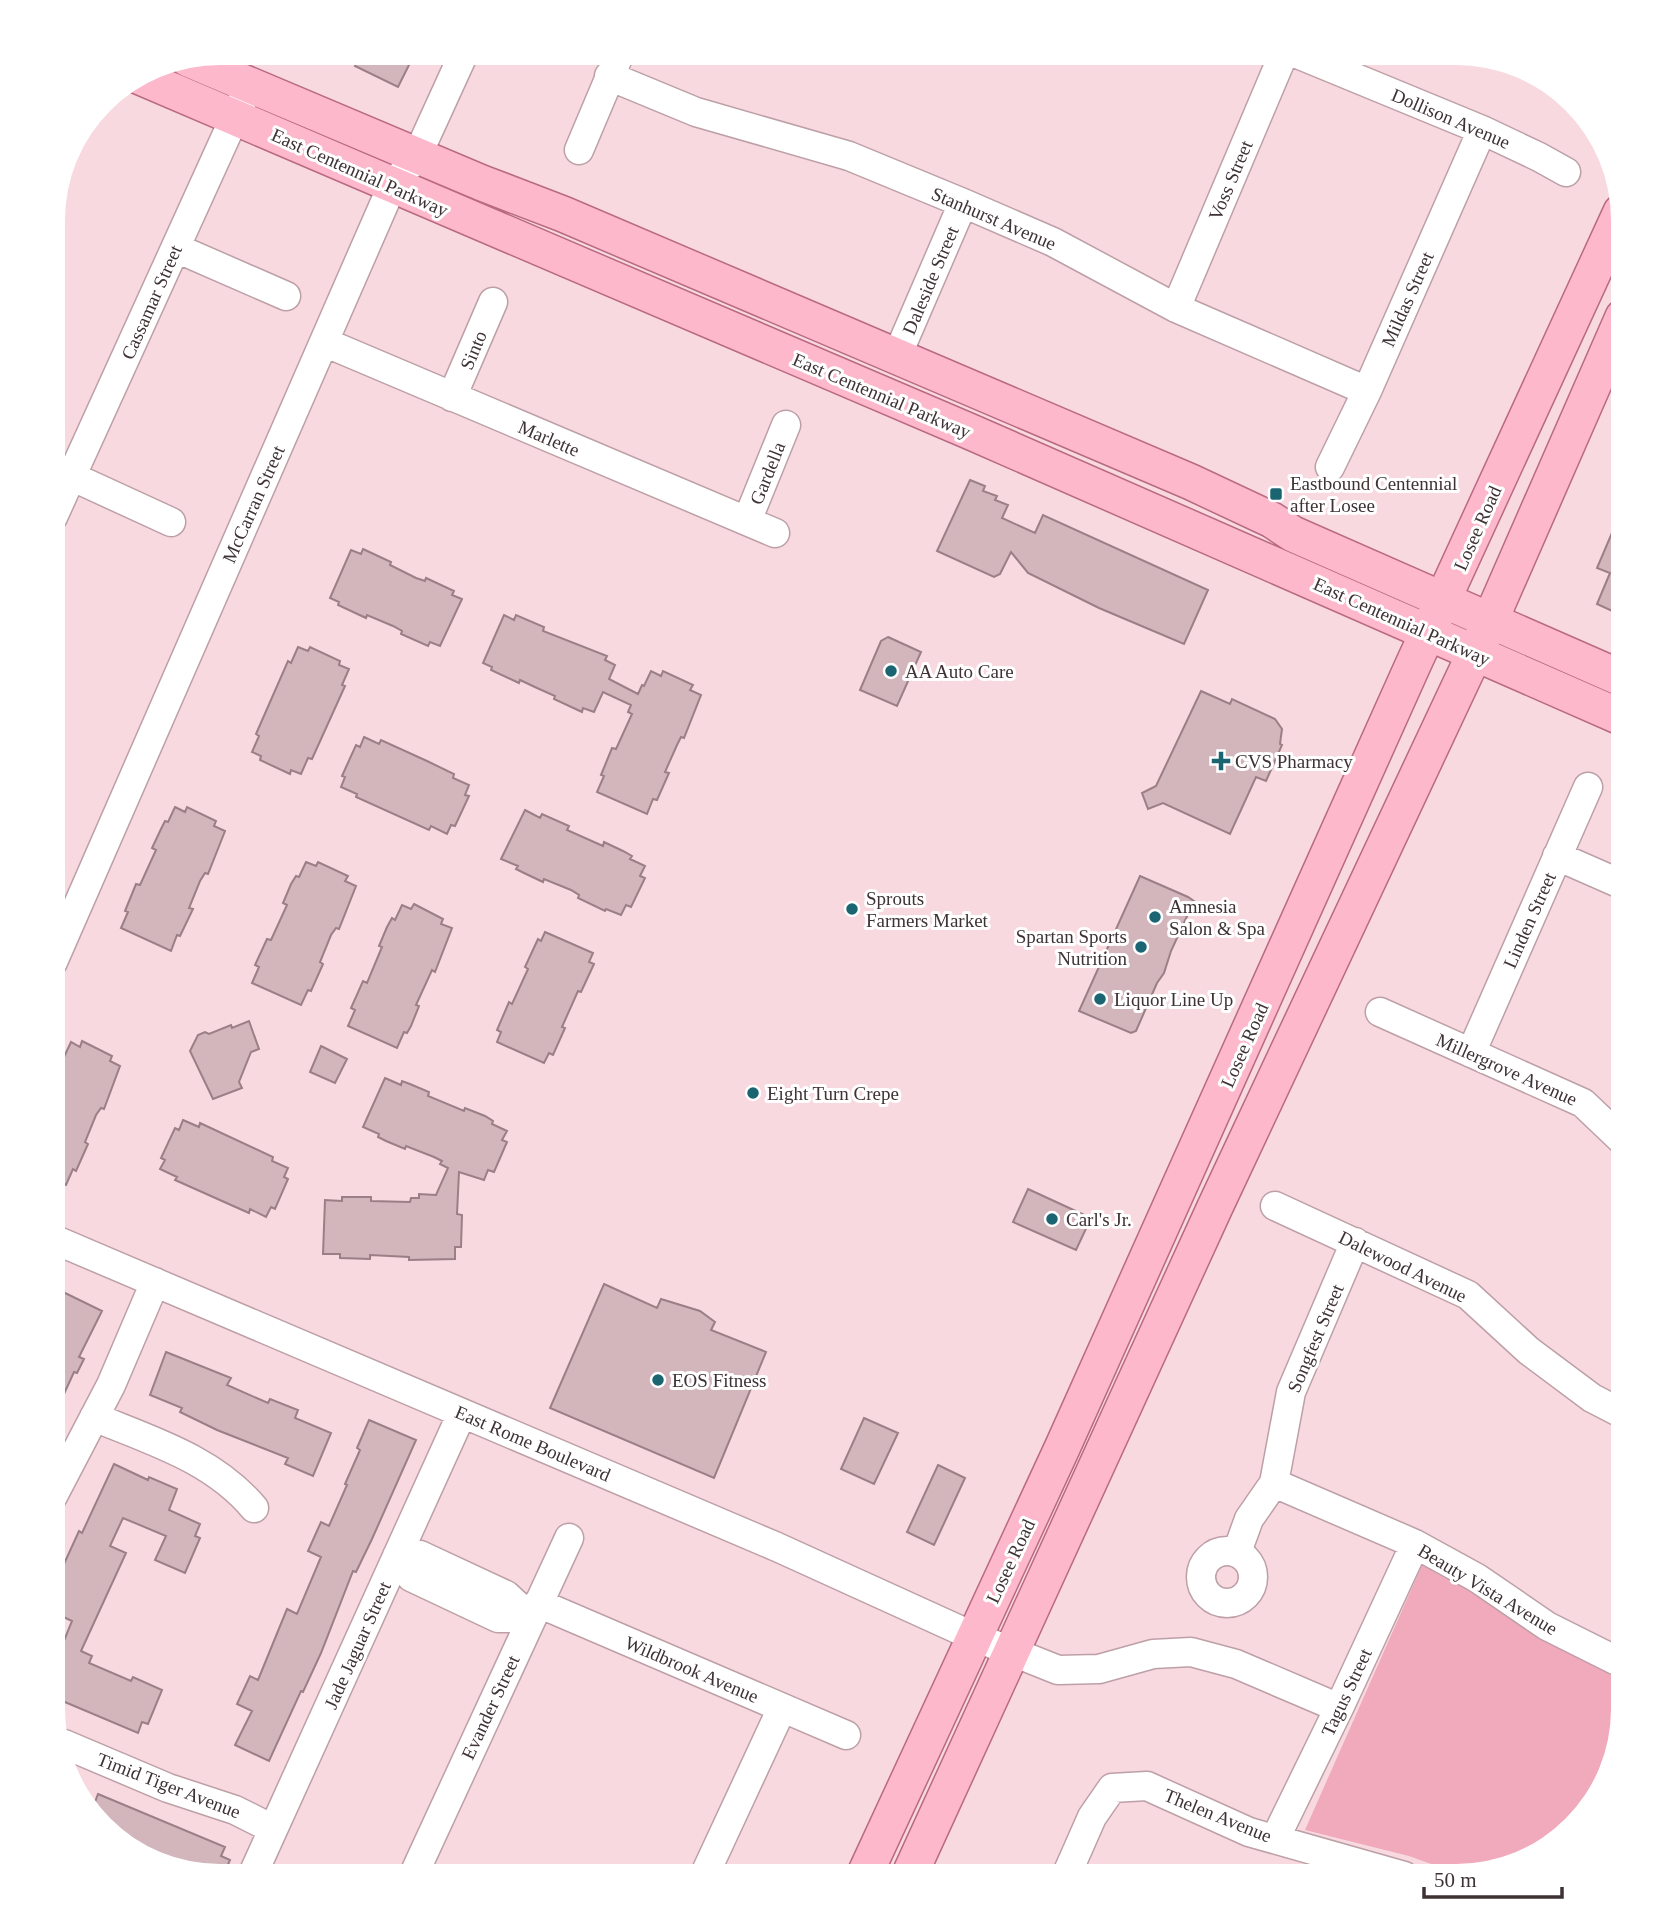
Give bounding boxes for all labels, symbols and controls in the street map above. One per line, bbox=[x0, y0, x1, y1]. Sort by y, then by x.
street label: Dollison Avenue bbox=[1388, 84, 1513, 153]
street label: East Centennial Parkway bbox=[268, 124, 452, 221]
street label: Voss Street bbox=[1204, 136, 1257, 223]
street label: Stanhurst Avenue bbox=[928, 183, 1059, 254]
street label: Daleside Street bbox=[898, 222, 963, 337]
street label: Cassamar Street bbox=[117, 241, 186, 363]
street label: Mildas Street bbox=[1377, 248, 1438, 350]
street label: Sinto bbox=[456, 328, 491, 373]
street label: East Centennial Parkway bbox=[790, 348, 974, 443]
street label: Marlette bbox=[515, 416, 583, 461]
street label: Gardella bbox=[745, 438, 790, 507]
street label: McCarran Street bbox=[218, 442, 289, 566]
place label: Eastbound Centennial after Losee bbox=[1290, 473, 1457, 516]
street label: Losee Road bbox=[1450, 482, 1506, 574]
marker: Eastbound Centennial after Losee bbox=[1268, 486, 1284, 502]
street label: East Centennial Parkway bbox=[1310, 573, 1494, 670]
place label: AA Auto Care bbox=[905, 661, 1014, 682]
marker: AA Auto Care bbox=[883, 663, 899, 679]
place label: CVS Pharmacy bbox=[1235, 751, 1353, 772]
marker: CVS Pharmacy bbox=[1213, 753, 1229, 769]
street label: Linden Street bbox=[1499, 868, 1560, 971]
place label: Sprouts Farmers Market bbox=[866, 888, 989, 931]
place label: Amnesia Salon & Spa bbox=[1169, 896, 1266, 939]
marker: Sprouts Farmers Market bbox=[844, 901, 860, 917]
marker: Amnesia Salon & Spa bbox=[1147, 909, 1163, 925]
place label: Spartan Sports Nutrition bbox=[1016, 926, 1127, 969]
marker: Spartan Sports Nutrition bbox=[1133, 939, 1149, 955]
place label: Liquor Line Up bbox=[1114, 989, 1233, 1010]
marker: Liquor Line Up bbox=[1092, 991, 1108, 1007]
street label: Losee Road bbox=[1217, 999, 1273, 1091]
street label: Millergrove Avenue bbox=[1433, 1029, 1580, 1110]
place label: Eight Turn Crepe bbox=[767, 1083, 899, 1104]
marker: Eight Turn Crepe bbox=[745, 1085, 761, 1101]
place label: Carl's Jr. bbox=[1066, 1209, 1132, 1230]
marker: Carl's Jr. bbox=[1044, 1211, 1060, 1227]
street label: Dalewood Avenue bbox=[1336, 1226, 1470, 1306]
street label: Songfest Street bbox=[1283, 1280, 1348, 1395]
place label: EOS Fitness bbox=[672, 1370, 767, 1391]
marker: EOS Fitness bbox=[650, 1372, 666, 1388]
street label: East Rome Boulevard bbox=[452, 1401, 614, 1486]
street label: Losee Road bbox=[982, 1515, 1039, 1607]
street label: Beauty Vista Avenue bbox=[1414, 1540, 1561, 1639]
street label: Jade Jaguar Street bbox=[320, 1578, 395, 1712]
street label: Wildbrook Avenue bbox=[622, 1632, 762, 1707]
street label: Tagus Street bbox=[1317, 1644, 1376, 1739]
street label: Evander Street bbox=[457, 1651, 524, 1763]
street label: Timid Tiger Avenue bbox=[94, 1748, 244, 1823]
street label: Thelen Avenue bbox=[1161, 1784, 1275, 1847]
scale bar bbox=[1424, 1856, 1562, 1900]
text: 50 m bbox=[1434, 1868, 1477, 1892]

